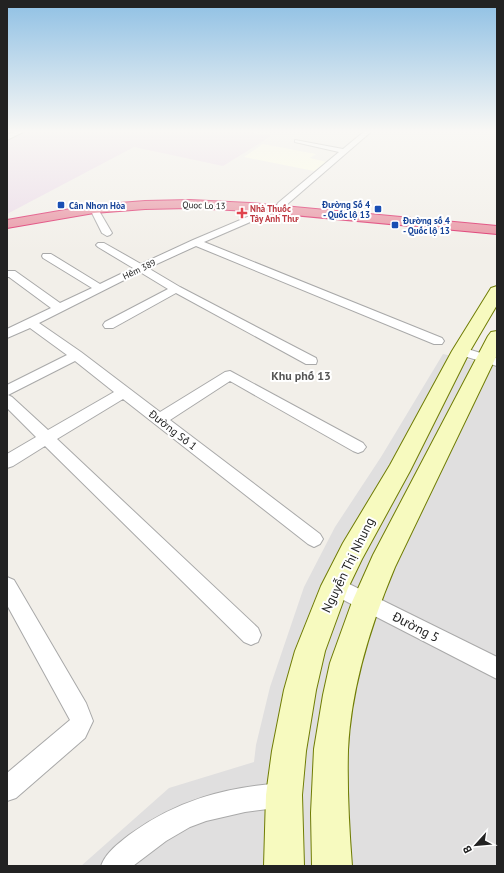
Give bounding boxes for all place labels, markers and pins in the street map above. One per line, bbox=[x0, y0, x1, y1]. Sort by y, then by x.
place label: Đường Số 4 - Quốc lộ 13 bbox=[321, 199, 370, 220]
marker: Cân Nhơn Hòa bbox=[56, 200, 66, 210]
place label: Cân Nhơn Hòa bbox=[69, 200, 126, 211]
place label: Nhà Thuốc Tây Anh Thư bbox=[250, 203, 299, 224]
marker: Đường Số 4 - Quốc lộ 13 bbox=[373, 204, 383, 214]
marker: Nhà Thuốc Tây Anh Thư bbox=[237, 208, 247, 218]
place label: Đường số 4 - Quốc lộ 13 bbox=[402, 215, 450, 236]
marker: Đường số 4 - Quốc lộ 13 bbox=[390, 220, 400, 230]

